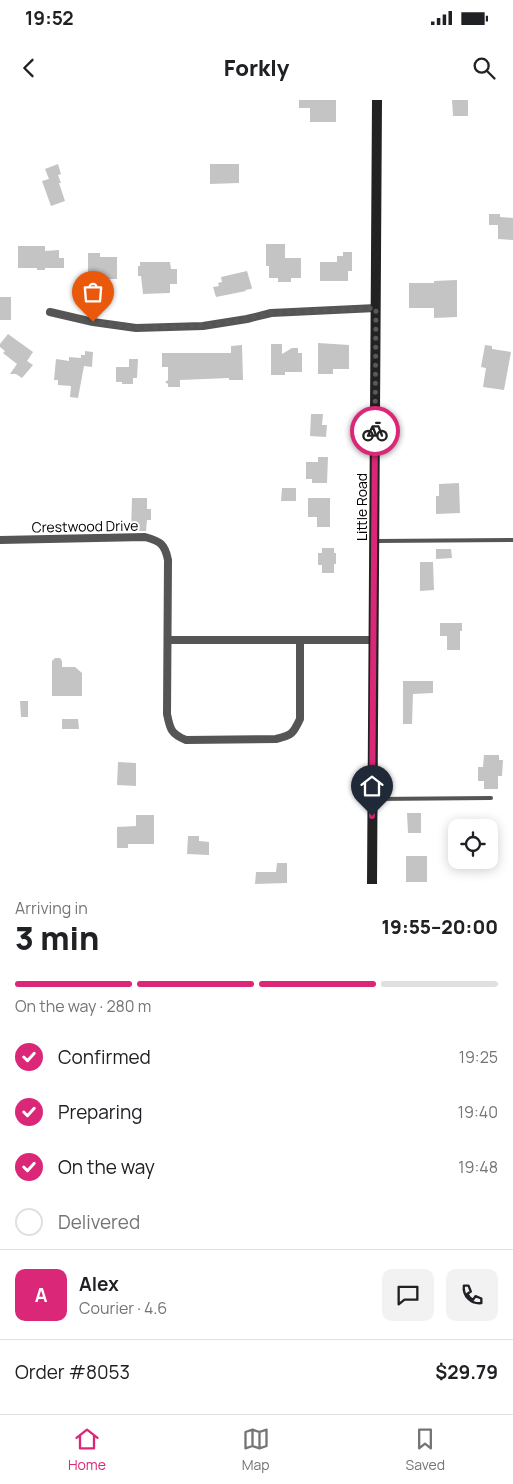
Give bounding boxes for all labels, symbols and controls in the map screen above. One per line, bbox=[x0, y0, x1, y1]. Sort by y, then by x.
text: 19:52 bbox=[25, 5, 74, 31]
text: Forkly bbox=[224, 53, 289, 83]
icon: back bbox=[15, 54, 43, 82]
icon: search bbox=[470, 54, 498, 82]
pin bbox=[72, 271, 114, 322]
icon: bag bbox=[79, 278, 107, 306]
courier bbox=[350, 406, 400, 456]
icon: bike bbox=[361, 417, 389, 445]
street label: Little Road bbox=[352, 473, 371, 541]
street label: Crestwood Drive bbox=[31, 516, 139, 536]
pin bbox=[351, 765, 393, 816]
icon: home bbox=[358, 772, 386, 800]
map controls bbox=[448, 819, 498, 869]
button: locate bbox=[448, 819, 498, 869]
text: Arriving in bbox=[15, 897, 88, 919]
text: 19:55–20:00 bbox=[381, 914, 498, 940]
text: 3 min bbox=[15, 916, 99, 960]
text: On the way · 280 m bbox=[15, 995, 151, 1017]
icon: check bbox=[15, 1043, 43, 1071]
text: Confirmed bbox=[58, 1044, 151, 1070]
text: 19:25 bbox=[459, 1046, 498, 1068]
icon: check bbox=[15, 1098, 43, 1126]
text: Preparing bbox=[58, 1099, 143, 1125]
text: 19:40 bbox=[458, 1101, 498, 1123]
icon: check bbox=[15, 1153, 43, 1181]
text: On the way bbox=[58, 1154, 155, 1180]
text: 19:48 bbox=[458, 1156, 498, 1178]
text: Delivered bbox=[58, 1209, 140, 1235]
button: chat bbox=[382, 1269, 434, 1321]
button: phone bbox=[446, 1269, 498, 1321]
text: Alex bbox=[79, 1271, 119, 1297]
text: A bbox=[35, 1282, 47, 1308]
text: Courier · 4.6 bbox=[79, 1297, 167, 1319]
text: Order #8053 bbox=[15, 1359, 130, 1385]
text: $29.79 bbox=[435, 1359, 498, 1385]
tab: Home bbox=[68, 1425, 106, 1474]
tab: Map bbox=[242, 1425, 270, 1474]
tab: Saved bbox=[406, 1425, 445, 1474]

